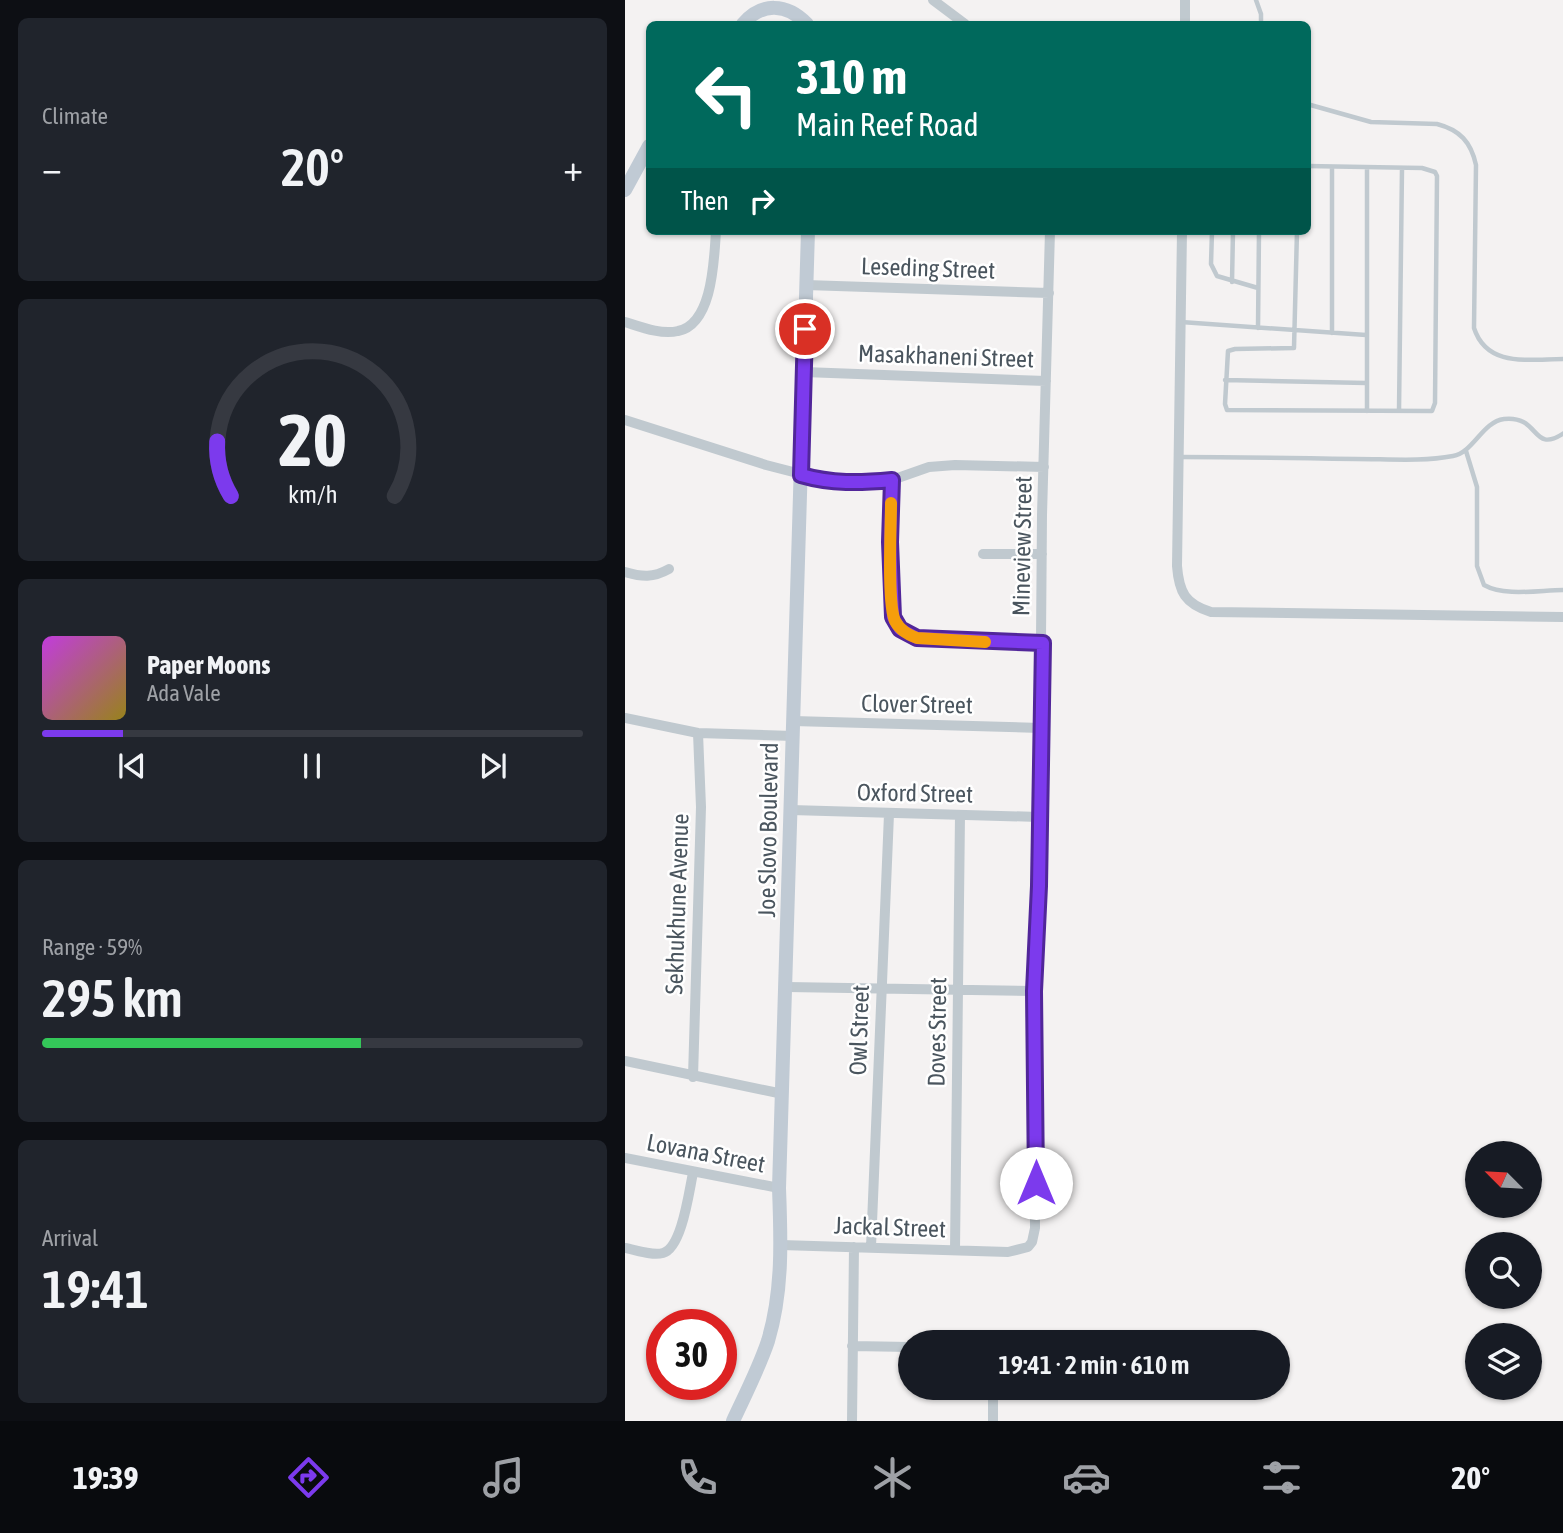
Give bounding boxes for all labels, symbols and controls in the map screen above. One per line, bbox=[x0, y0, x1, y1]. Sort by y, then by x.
text: 310 m bbox=[796, 48, 907, 104]
icon: left bbox=[681, 49, 772, 140]
text: Climate bbox=[42, 103, 108, 129]
text: Main Reef Road bbox=[796, 106, 979, 143]
text: 20° bbox=[281, 137, 344, 197]
text: − bbox=[42, 146, 62, 189]
text: + bbox=[563, 146, 583, 189]
icon: right bbox=[743, 182, 781, 220]
text: Then bbox=[681, 186, 729, 216]
street label: Leseding Street bbox=[860, 252, 996, 284]
pin bbox=[775, 299, 835, 359]
icon: arrive bbox=[786, 310, 824, 348]
street label: Masakhaneni Street bbox=[858, 339, 1034, 373]
text: 20 bbox=[278, 398, 347, 481]
street label: Mineview Street bbox=[1007, 476, 1037, 616]
text: km/h bbox=[288, 480, 337, 508]
text: Paper Moons bbox=[147, 650, 270, 680]
text: Ada Vale bbox=[147, 680, 221, 706]
street label: Clover Street bbox=[861, 690, 973, 718]
street label: Joe Slovo Boulevard bbox=[753, 742, 783, 918]
icon: previous bbox=[113, 747, 151, 785]
icon: pause bbox=[293, 747, 331, 785]
icon: next bbox=[474, 747, 512, 785]
street label: Oxford Street bbox=[857, 778, 973, 808]
street label: Sekhukhune Avenue bbox=[660, 813, 694, 995]
text: Range · 59% bbox=[42, 934, 142, 960]
text: 295 km bbox=[42, 968, 183, 1028]
street label: Doves Street bbox=[923, 977, 951, 1087]
street label: Owl Street bbox=[844, 984, 874, 1076]
street label: Lovana Street bbox=[645, 1128, 767, 1178]
north arrow bbox=[1465, 1141, 1542, 1218]
map controls bbox=[1465, 1141, 1542, 1400]
position arrow bbox=[999, 1146, 1073, 1220]
street label: Jackal Street bbox=[834, 1212, 946, 1242]
text: Arrival bbox=[42, 1225, 98, 1251]
button: search bbox=[1465, 1232, 1542, 1309]
text: 19:41 bbox=[42, 1259, 149, 1319]
speed limit sign: 30 bbox=[646, 1309, 737, 1400]
button: layers bbox=[1465, 1323, 1542, 1400]
text: 19:41 · 2 min · 610 m bbox=[999, 1350, 1189, 1380]
icon: directions bbox=[284, 1453, 333, 1502]
icon: music bbox=[479, 1453, 528, 1502]
icon: phone bbox=[673, 1453, 722, 1502]
icon: climate bbox=[868, 1453, 917, 1502]
icon: car bbox=[1062, 1453, 1111, 1502]
icon: filters bbox=[1257, 1453, 1306, 1502]
text: 19:39 bbox=[73, 1459, 139, 1496]
text: 20° bbox=[1451, 1459, 1490, 1496]

